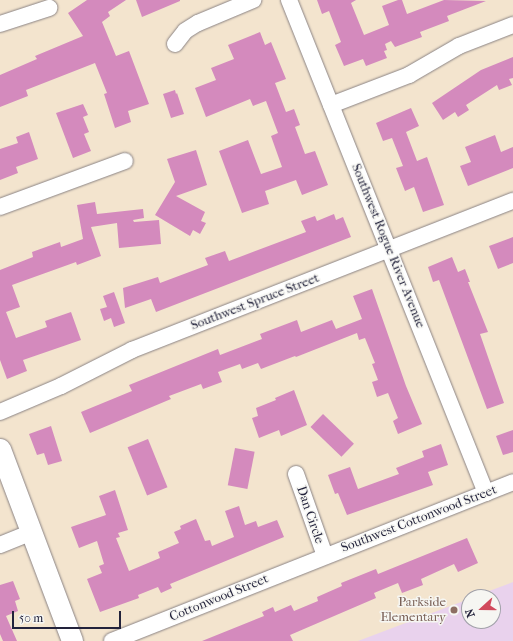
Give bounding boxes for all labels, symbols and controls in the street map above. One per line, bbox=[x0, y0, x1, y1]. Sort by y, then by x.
street label: Southwest Rogue River Avenue bbox=[348, 162, 428, 330]
street label: Southwest Spruce Street bbox=[189, 270, 321, 334]
street label: Southwest Cottonwood Street bbox=[339, 482, 499, 556]
street label: Dan Circle bbox=[293, 484, 327, 546]
street label: Cottonwood Street bbox=[167, 571, 271, 625]
north arrow bbox=[461, 589, 501, 629]
place label: Parkside Elementary bbox=[380, 595, 446, 626]
scale bar bbox=[14, 603, 123, 629]
marker: Parkside Elementary bbox=[449, 605, 459, 615]
text: N bbox=[463, 607, 478, 619]
text: 50 m bbox=[19, 611, 43, 625]

